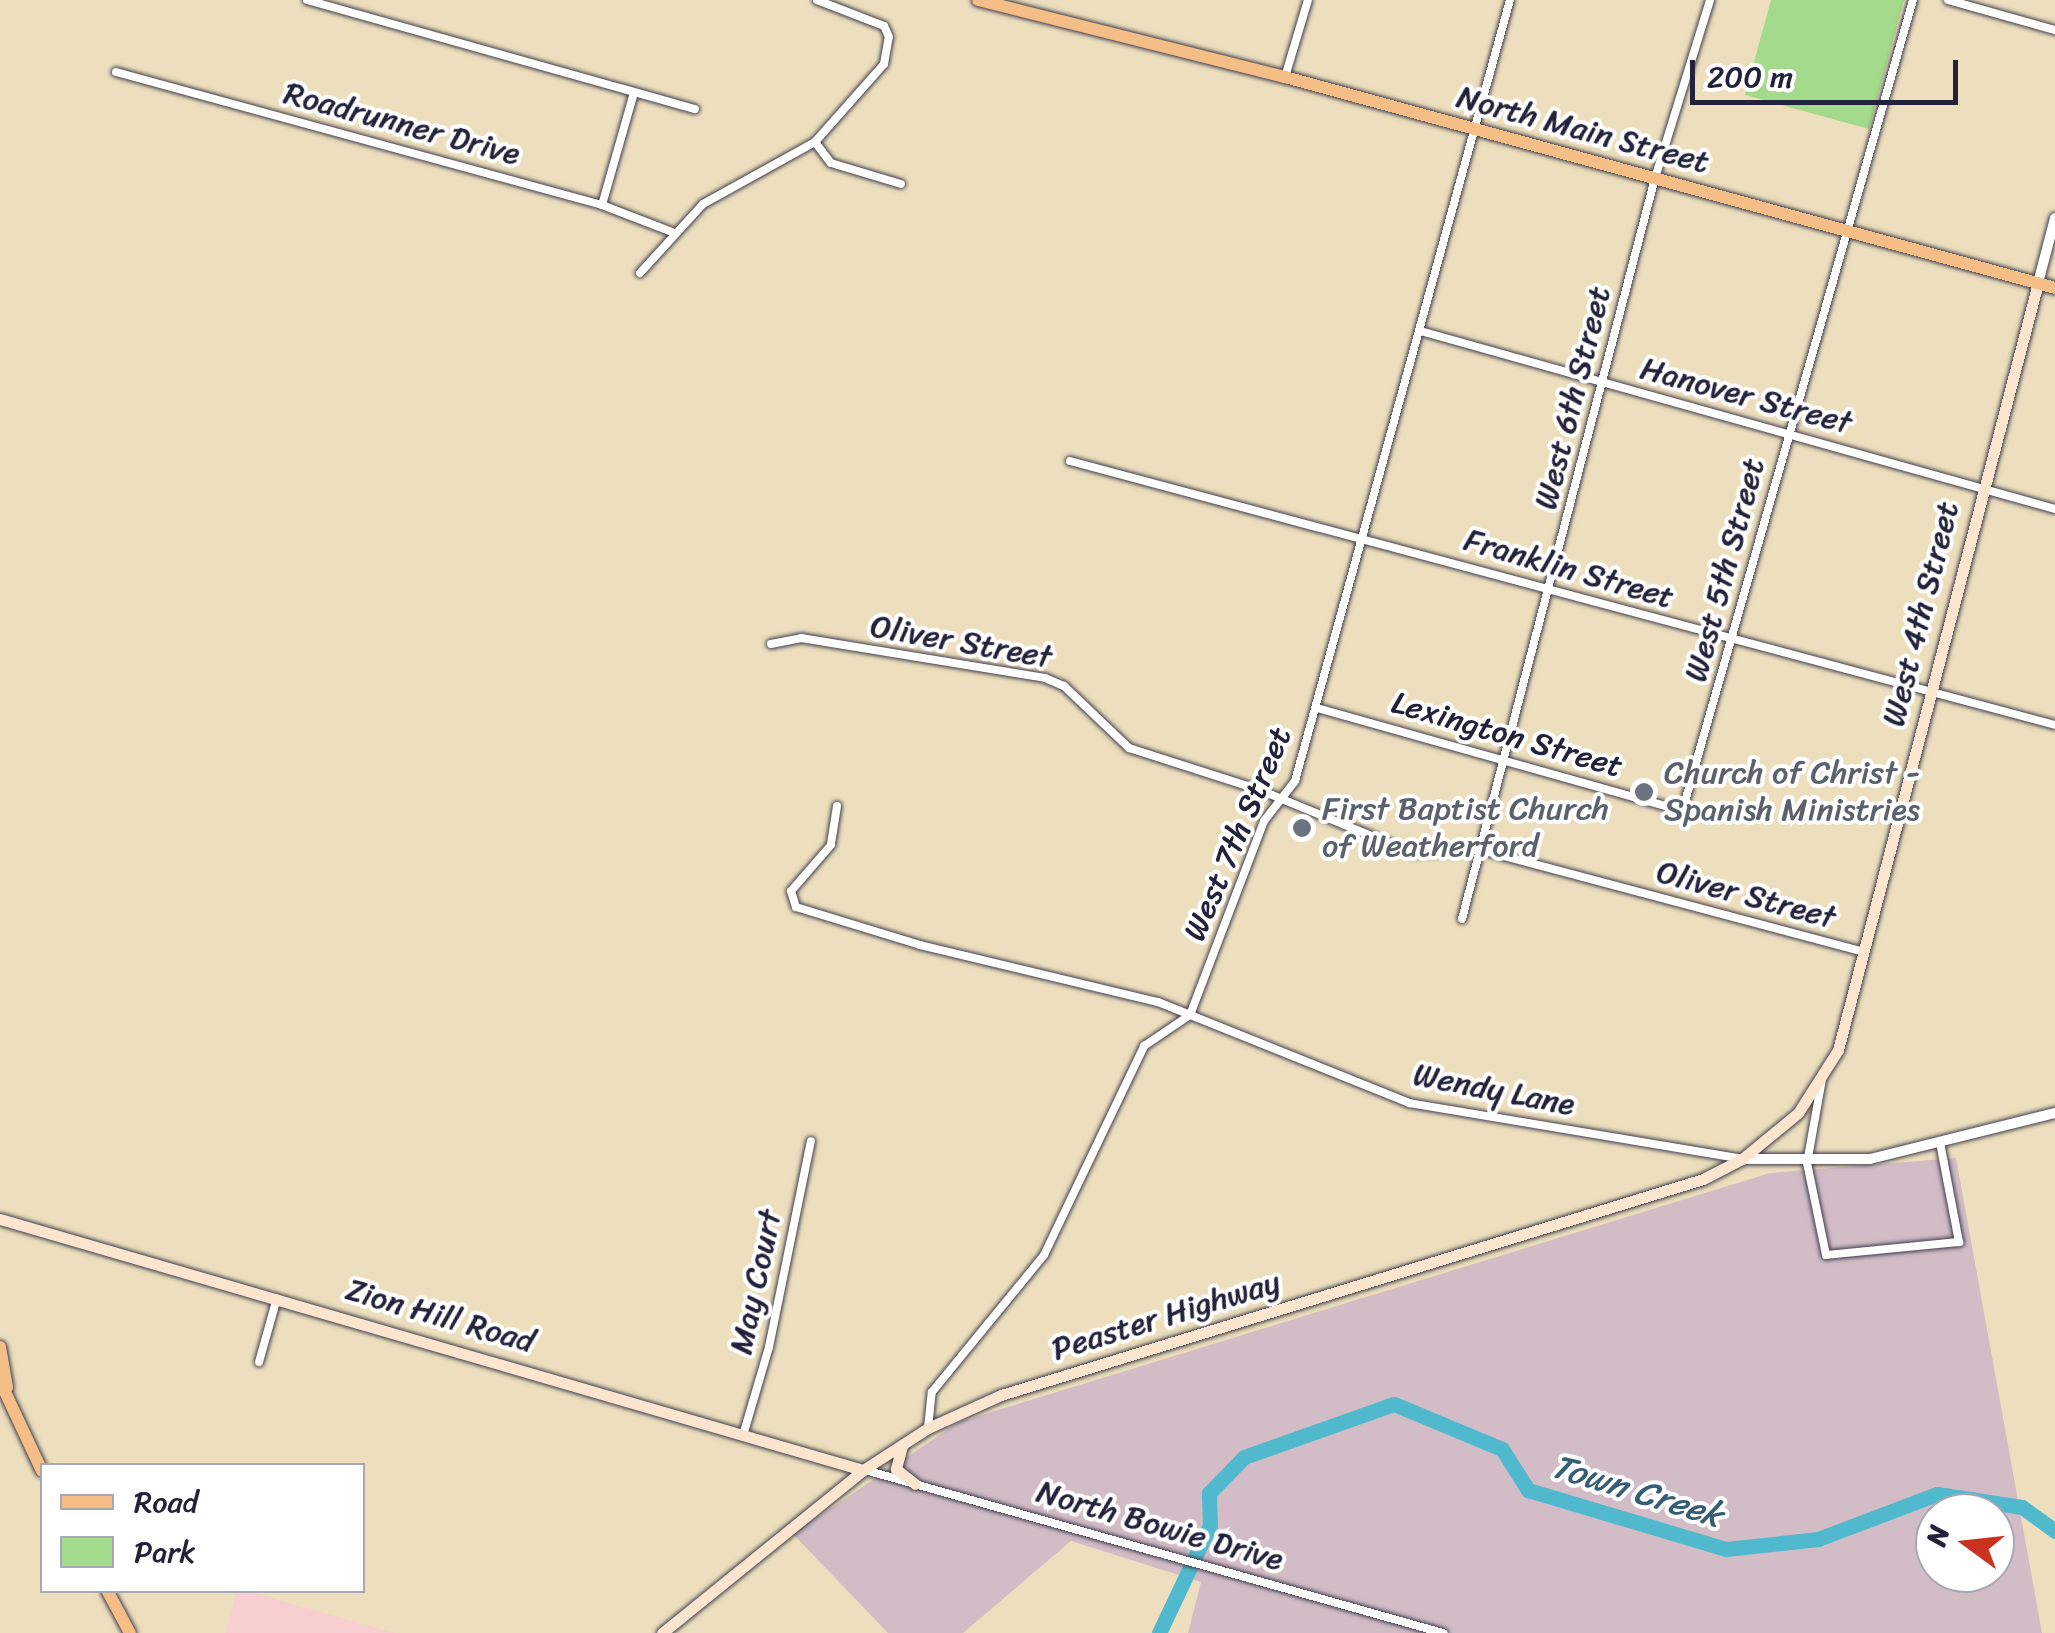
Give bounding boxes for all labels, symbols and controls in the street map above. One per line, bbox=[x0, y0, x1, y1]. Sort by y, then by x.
scale bar bbox=[1695, 40, 1962, 102]
text: 200 m bbox=[1707, 50, 1793, 104]
street label: Roadrunner Drive bbox=[279, 74, 525, 174]
street label: North Main Street bbox=[1452, 78, 1714, 182]
street label: West 6th Street bbox=[1527, 283, 1619, 513]
street label: Hanover Street bbox=[1636, 349, 1856, 443]
street label: West 5th Street bbox=[1677, 454, 1773, 686]
street label: West 4th Street bbox=[1875, 498, 1967, 730]
street label: Franklin Street bbox=[1459, 521, 1679, 617]
street label: Oliver Street bbox=[867, 607, 1055, 677]
street label: Lexington Street bbox=[1387, 684, 1627, 786]
street label: West 7th Street bbox=[1176, 721, 1300, 947]
place label: Church of Christ - Spanish Ministries bbox=[1664, 755, 1923, 830]
marker: Church of Christ - Spanish Ministries bbox=[1633, 781, 1655, 803]
place label: First Baptist Church of Weatherford bbox=[1322, 791, 1608, 866]
marker: First Baptist Church of Weatherford bbox=[1291, 817, 1313, 839]
street label: Oliver Street bbox=[1652, 853, 1840, 937]
street label: Wendy Lane bbox=[1410, 1055, 1578, 1125]
street label: May Court bbox=[722, 1206, 790, 1358]
street label: Peaster Highway bbox=[1047, 1263, 1285, 1369]
street label: Zion Hill Road bbox=[341, 1271, 539, 1361]
water label: Town Creek bbox=[1546, 1444, 1728, 1536]
legend bbox=[40, 1463, 365, 1593]
street label: North Bowie Drive bbox=[1033, 1473, 1287, 1579]
text: Road bbox=[134, 1475, 198, 1529]
north arrow bbox=[1915, 1493, 2015, 1593]
text: N bbox=[1911, 1520, 1964, 1551]
text: Park bbox=[134, 1525, 196, 1579]

